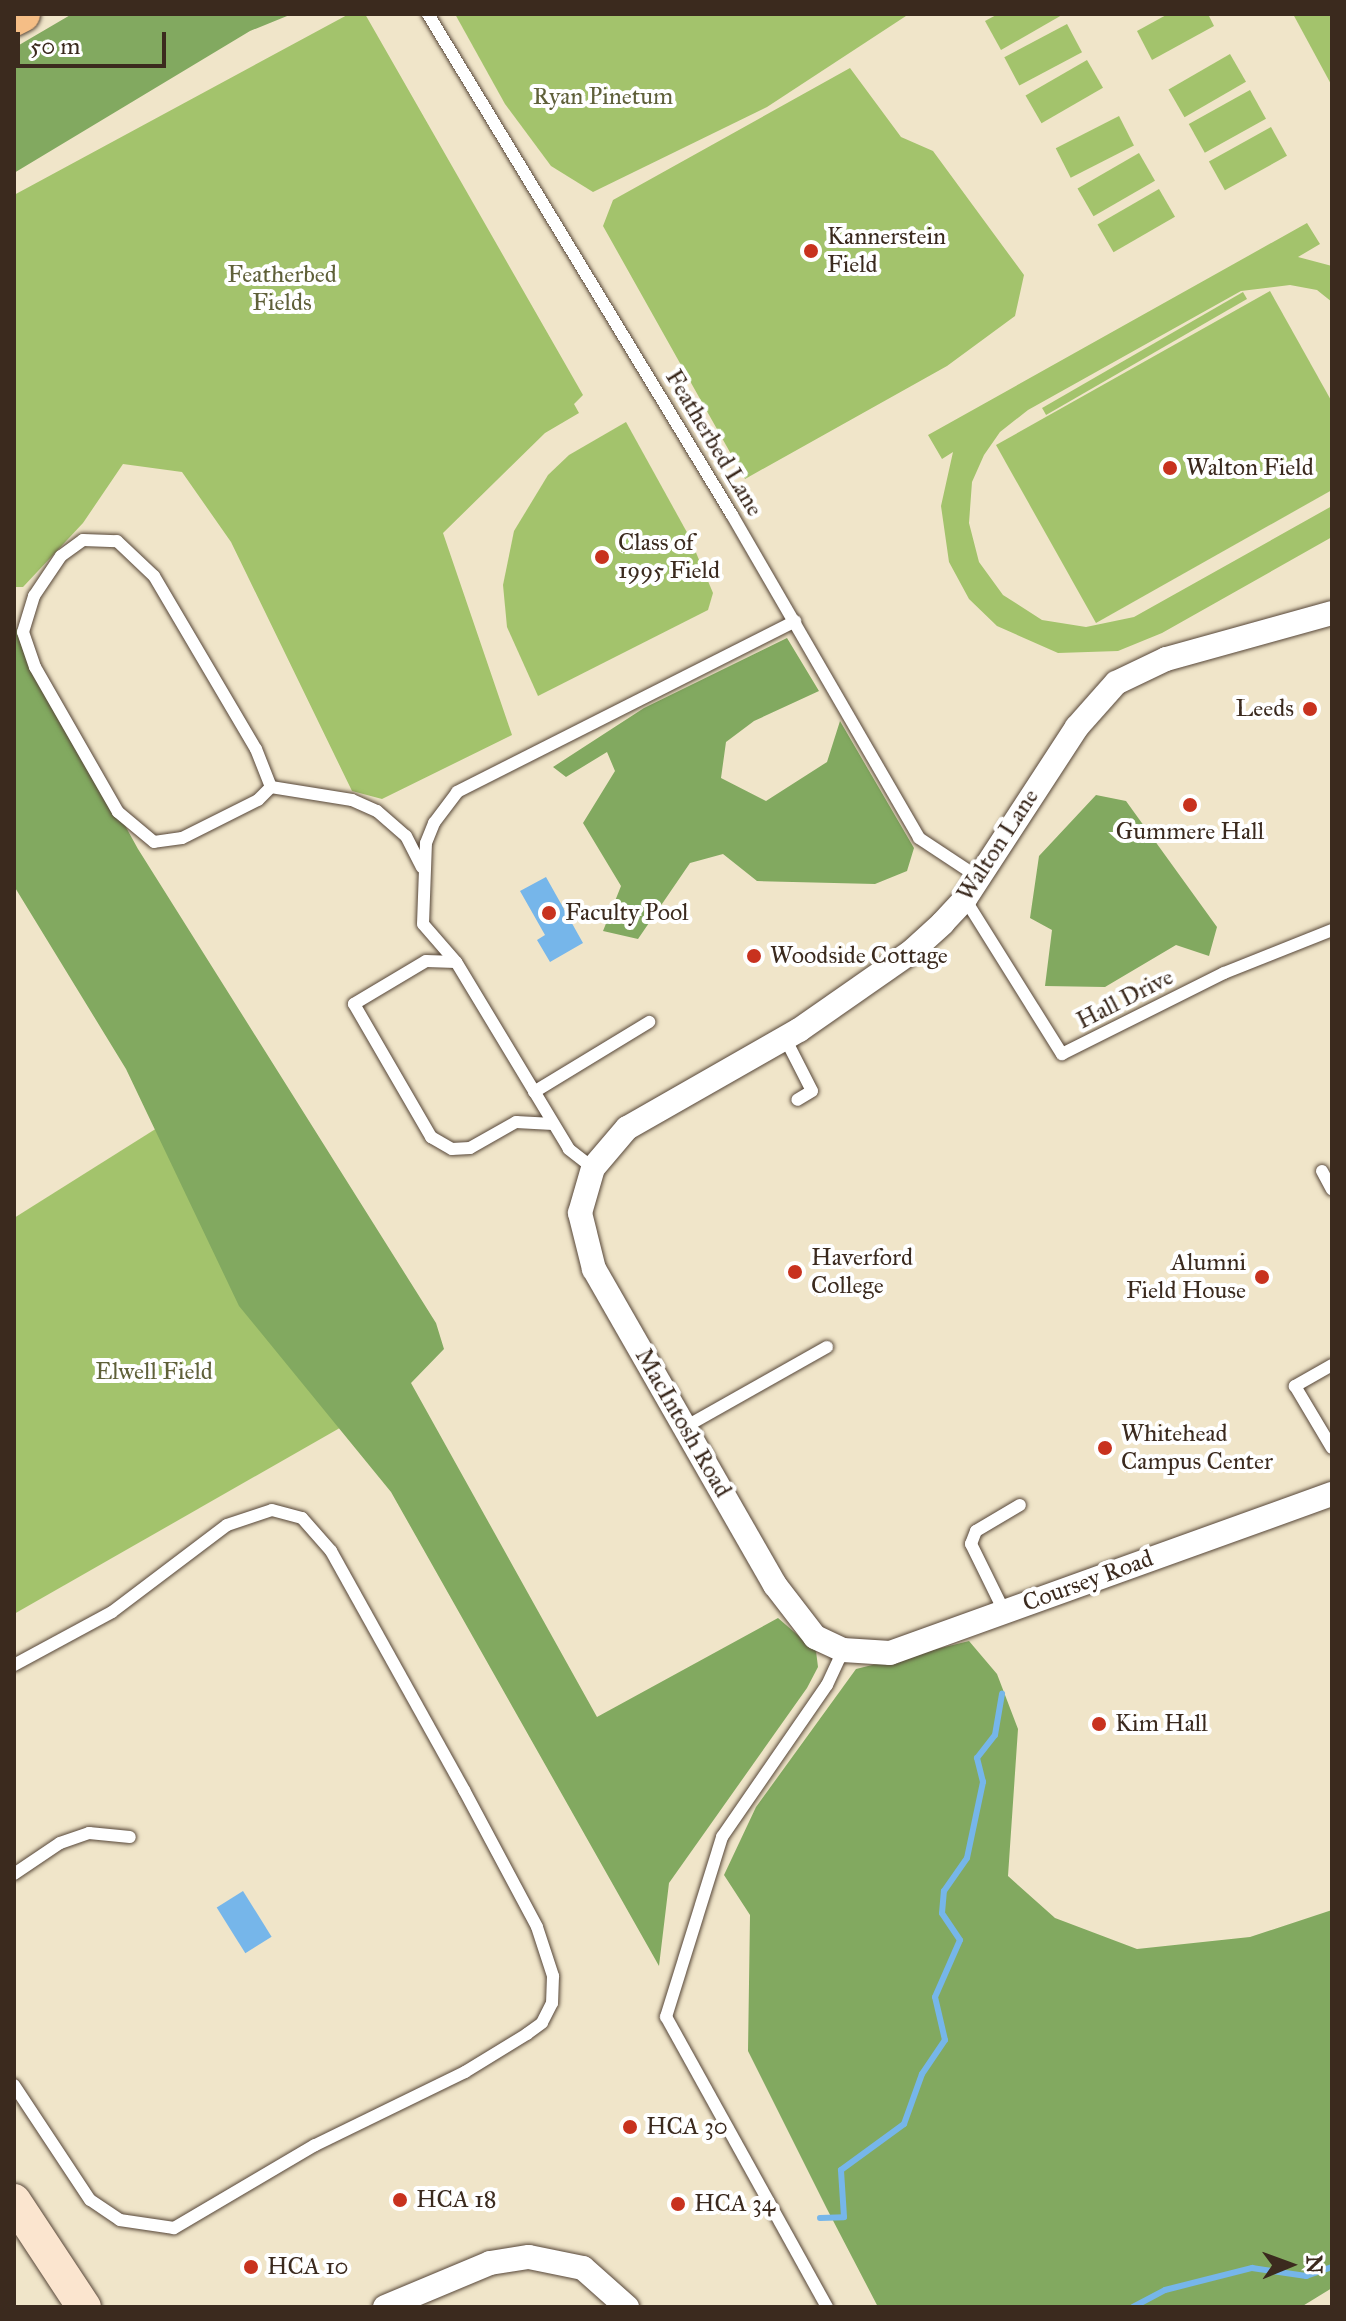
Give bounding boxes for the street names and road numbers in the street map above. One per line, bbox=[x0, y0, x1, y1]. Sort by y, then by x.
street label: Featherbed Lane bbox=[659, 365, 769, 521]
street label: Walton Lane bbox=[951, 784, 1045, 906]
street label: Hall Drive bbox=[1072, 962, 1178, 1036]
street label: MacIntosh Road bbox=[629, 1343, 737, 1503]
street label: Coursey Road bbox=[1019, 1544, 1157, 1618]

